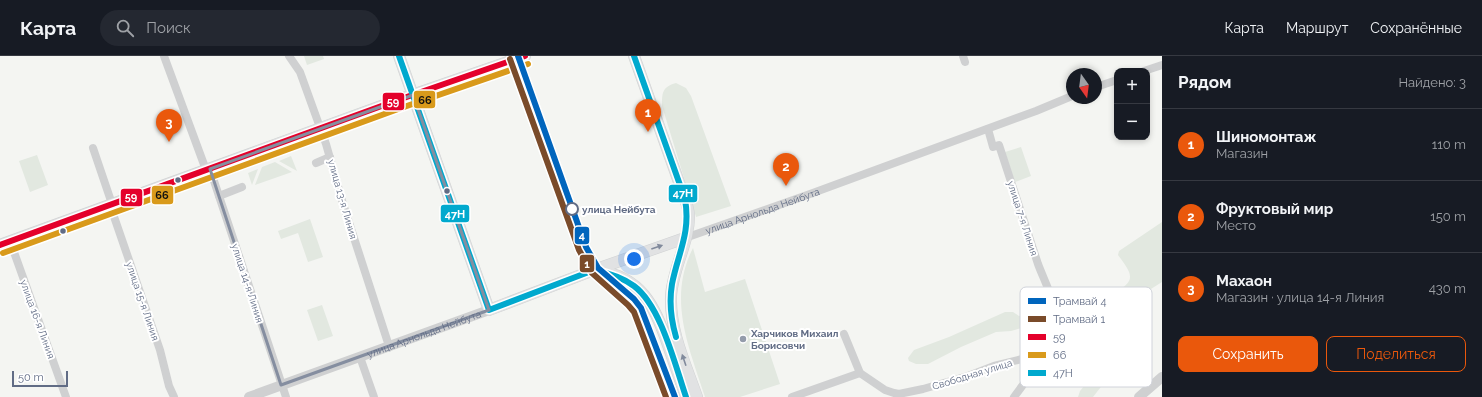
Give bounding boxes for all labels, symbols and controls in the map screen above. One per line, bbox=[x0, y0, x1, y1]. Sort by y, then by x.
search box bbox=[100, 10, 380, 46]
text: Карта bbox=[20, 17, 76, 39]
icon: search bbox=[114, 17, 136, 39]
text: Поиск bbox=[146, 19, 191, 37]
text: Карта bbox=[1225, 20, 1264, 36]
text: Маршрут bbox=[1286, 20, 1348, 36]
text: Сохранённые bbox=[1370, 20, 1462, 36]
north arrow bbox=[1066, 68, 1102, 104]
map controls bbox=[1114, 68, 1150, 140]
button: + bbox=[1114, 68, 1150, 104]
text: Рядом bbox=[1178, 72, 1231, 92]
text: Найдено: 3 bbox=[1398, 75, 1466, 90]
line badge: 66 bbox=[413, 90, 436, 109]
line badge: 59 bbox=[382, 92, 405, 111]
text: 66 bbox=[418, 94, 432, 107]
text: 59 bbox=[387, 96, 400, 109]
pin: 1 bbox=[635, 99, 661, 132]
button: − bbox=[1114, 104, 1150, 140]
pin: 3 bbox=[156, 109, 182, 142]
text: Шиномонтаж bbox=[1216, 128, 1316, 146]
text: 1 bbox=[1188, 137, 1194, 152]
text: 110 m bbox=[1432, 137, 1466, 152]
text: Магазин bbox=[1216, 146, 1268, 161]
pin: 2 bbox=[773, 153, 799, 186]
street label: улица 13-я Линия bbox=[326, 158, 359, 240]
unlabelled marker bbox=[173, 175, 183, 185]
street label: улица 7-я Линия bbox=[1005, 179, 1040, 257]
line badge: 47Н bbox=[668, 184, 698, 203]
line badge: 66 bbox=[151, 185, 174, 205]
unlabelled marker bbox=[442, 186, 452, 196]
street label: улица Арнольда Нейбута bbox=[704, 186, 821, 236]
text: 47Н bbox=[673, 187, 693, 200]
line badge: 59 bbox=[120, 188, 143, 207]
text: 66 bbox=[155, 189, 169, 202]
text: 59 bbox=[125, 191, 138, 204]
text: Фруктовый мир bbox=[1216, 200, 1333, 218]
marker: улица Нейбута bbox=[565, 202, 579, 216]
line badge: 47Н bbox=[440, 204, 470, 223]
place label: улица Нейбута bbox=[582, 204, 656, 215]
text: 47Н bbox=[445, 208, 465, 221]
text: 2 bbox=[1187, 209, 1195, 224]
text: 150 m bbox=[1430, 209, 1466, 224]
text: Место bbox=[1216, 218, 1256, 233]
unlabelled marker bbox=[58, 226, 68, 236]
line badge: 4 bbox=[574, 226, 590, 245]
text: 4 bbox=[579, 229, 585, 242]
street label: улица 14-я Линия bbox=[230, 242, 266, 324]
one-way arrow bbox=[652, 244, 664, 250]
your location bbox=[624, 249, 644, 269]
line badge: 1 bbox=[579, 254, 595, 273]
text: 1 bbox=[584, 258, 590, 271]
street label: улица 15-я Линия bbox=[124, 260, 161, 342]
text: Махаон bbox=[1216, 272, 1272, 290]
street label: улица 16-я Линия bbox=[18, 278, 57, 360]
text: 3 bbox=[1187, 281, 1195, 296]
text: 430 m bbox=[1429, 281, 1466, 296]
legend bbox=[1020, 287, 1152, 387]
text: Магазин · улица 14-я Линия bbox=[1216, 290, 1384, 305]
text: Трамвай 4 bbox=[1053, 295, 1106, 308]
street label: улица Арнольда Нейбута bbox=[366, 308, 483, 360]
text: Трамвай 1 bbox=[1053, 313, 1105, 326]
place label: Харчиков Михаил Борисовчи bbox=[750, 328, 839, 351]
text: 59 bbox=[1053, 331, 1065, 344]
marker: Харчиков Михаил Борисовчи bbox=[738, 334, 748, 344]
button: Сохранить bbox=[1178, 336, 1318, 372]
button: Поделиться bbox=[1326, 336, 1466, 372]
text: 66 bbox=[1053, 349, 1067, 362]
one-way arrow bbox=[681, 354, 687, 366]
street label: Свободная улица bbox=[931, 357, 1013, 392]
text: 47Н bbox=[1053, 367, 1073, 380]
scale bar bbox=[12, 369, 68, 388]
text: 50 m bbox=[18, 371, 44, 384]

